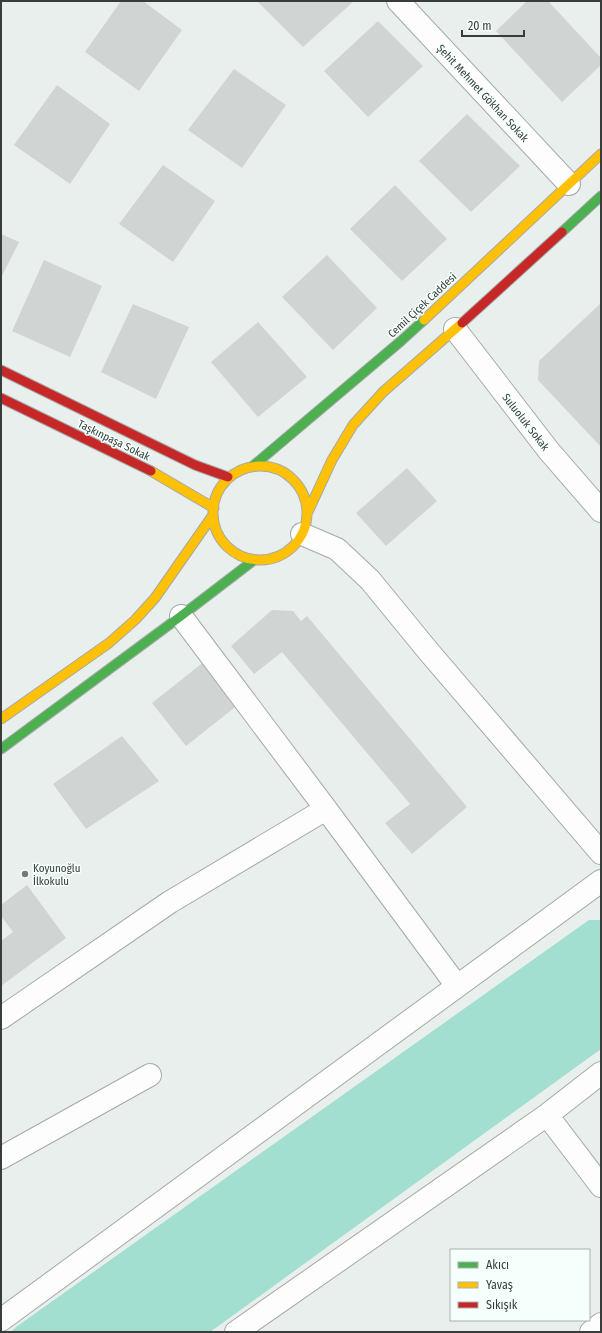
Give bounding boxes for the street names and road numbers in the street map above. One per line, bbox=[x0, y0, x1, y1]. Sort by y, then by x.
street label: Şehit Mehmet Gökhan Sokak bbox=[434, 42, 532, 145]
street label: Cemil Çiçek Caddesi bbox=[385, 270, 460, 341]
street label: Suluoluk Sokak bbox=[499, 391, 552, 454]
street label: Taşkınpaşa Sokak bbox=[76, 417, 153, 464]

